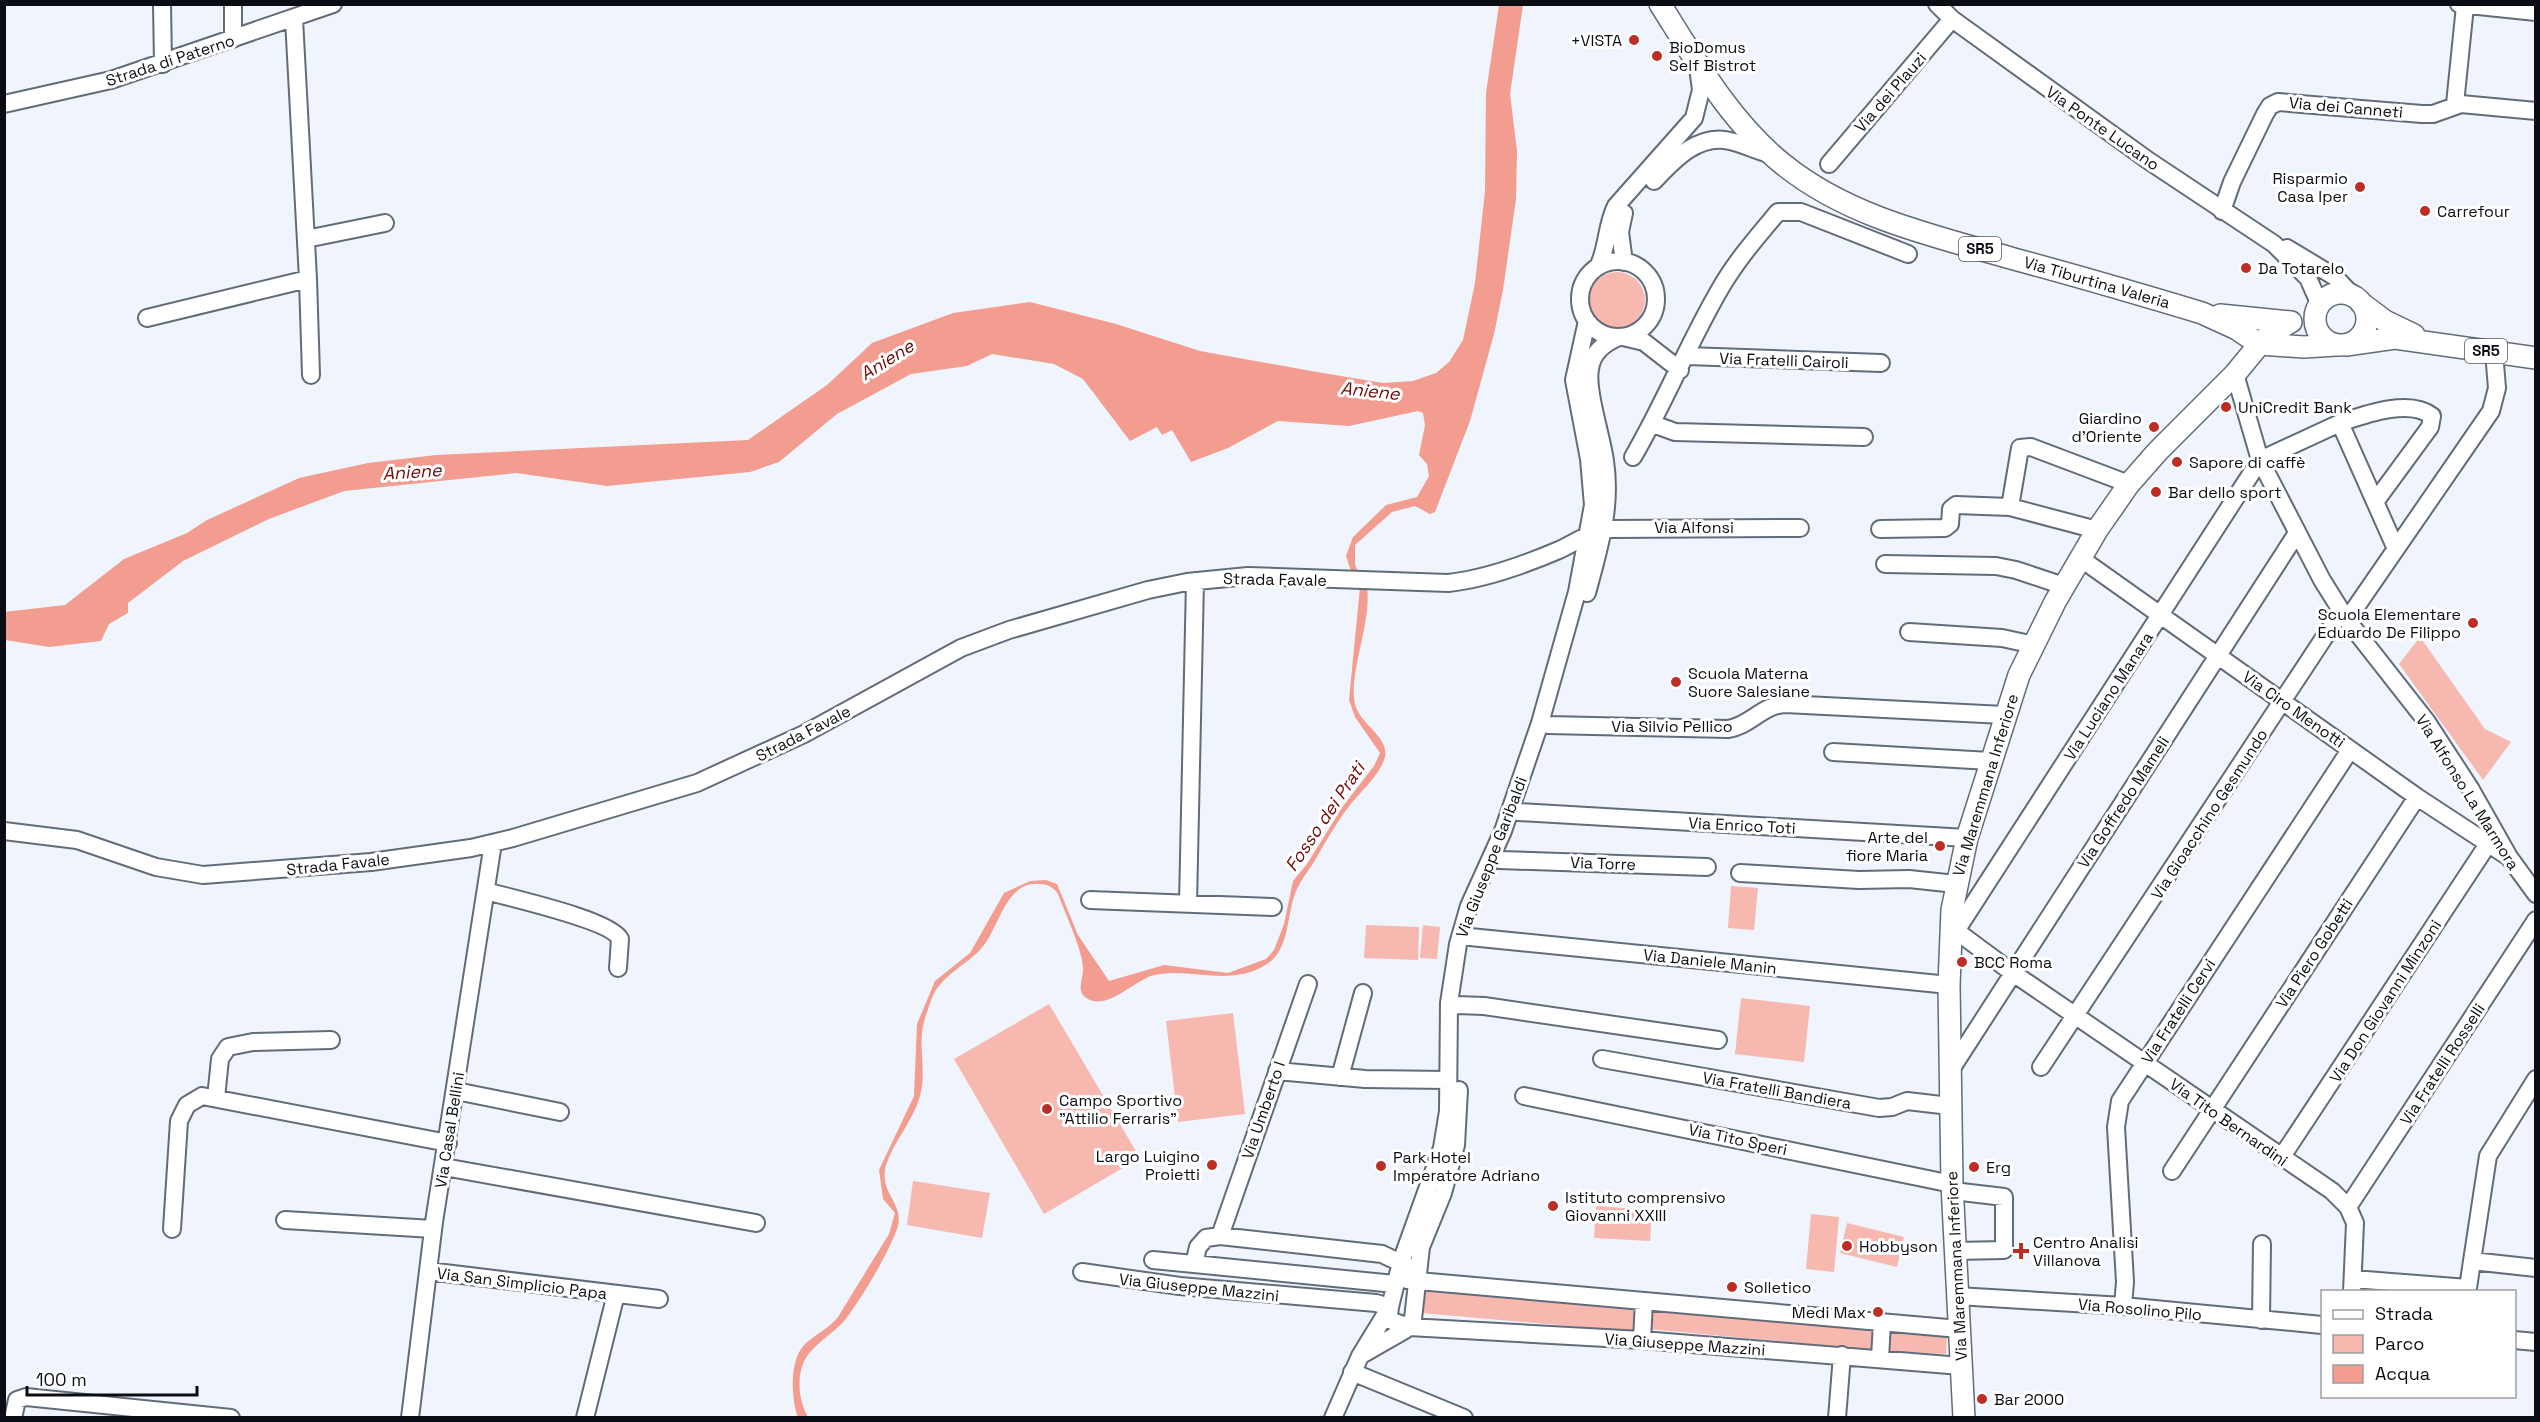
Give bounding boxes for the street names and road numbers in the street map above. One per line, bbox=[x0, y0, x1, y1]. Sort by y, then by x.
street label: Strada di Paterno bbox=[103, 30, 237, 91]
street label: Via dei Plauzi bbox=[1850, 48, 1931, 137]
street label: Via Ponte Lucano bbox=[2042, 82, 2163, 175]
street label: Via dei Canneti bbox=[2288, 92, 2404, 123]
road number: SR5 bbox=[1959, 237, 2001, 261]
street label: Via Tiburtina Valeria bbox=[2021, 252, 2172, 313]
road number: SR5 bbox=[2465, 339, 2507, 363]
street label: Via Fratelli Cairoli bbox=[1719, 348, 1849, 373]
street label: Via Alfonsi bbox=[1654, 517, 1734, 538]
street label: Strada Favale bbox=[1223, 568, 1327, 591]
street label: Via Luciano Manara bbox=[2059, 628, 2158, 765]
street label: Via Ciro Menotti bbox=[2238, 666, 2349, 753]
street label: Via Maremmana Inferiore bbox=[1948, 691, 2023, 879]
street label: Strada Favale bbox=[752, 701, 854, 766]
street label: Via Alfonso La Marmora bbox=[2411, 711, 2524, 874]
street label: Via Silvio Pellico bbox=[1611, 716, 1733, 737]
street label: Via Gioacchino Gesmundo bbox=[2146, 725, 2272, 903]
street label: Via Goffredo Mameli bbox=[2073, 732, 2174, 872]
street label: Via Giuseppe Garibaldi bbox=[1451, 774, 1532, 941]
street label: Via Enrico Toti bbox=[1688, 812, 1796, 839]
street label: Strada Favale bbox=[285, 849, 391, 880]
street label: Via Torre bbox=[1570, 852, 1636, 875]
street label: Via Piero Gobetti bbox=[2271, 894, 2358, 1012]
street label: Via Don Giovanni Minzoni bbox=[2325, 916, 2446, 1087]
street label: Via Daniele Manin bbox=[1642, 944, 1778, 979]
street label: Via Fratelli Cervi bbox=[2137, 955, 2220, 1068]
street label: Via Fratelli Rosselli bbox=[2395, 1000, 2490, 1129]
street label: Via Umberto I bbox=[1237, 1058, 1290, 1162]
street label: Via Fratelli Bandiera bbox=[1701, 1067, 1853, 1114]
street label: Via Casal Bellini bbox=[430, 1070, 469, 1190]
street label: Via Tito Bernardini bbox=[2165, 1074, 2292, 1171]
street label: Via Tito Speri bbox=[1687, 1119, 1789, 1160]
street label: Via Maremmana Inferiore bbox=[1941, 1171, 1972, 1361]
street label: Via San Simplicio Papa bbox=[436, 1263, 608, 1304]
street label: Via Giuseppe Mazzini bbox=[1118, 1269, 1280, 1306]
street label: Via Rosolino Pilo bbox=[2077, 1294, 2203, 1325]
street label: Via Giuseppe Mazzini bbox=[1604, 1328, 1766, 1361]

